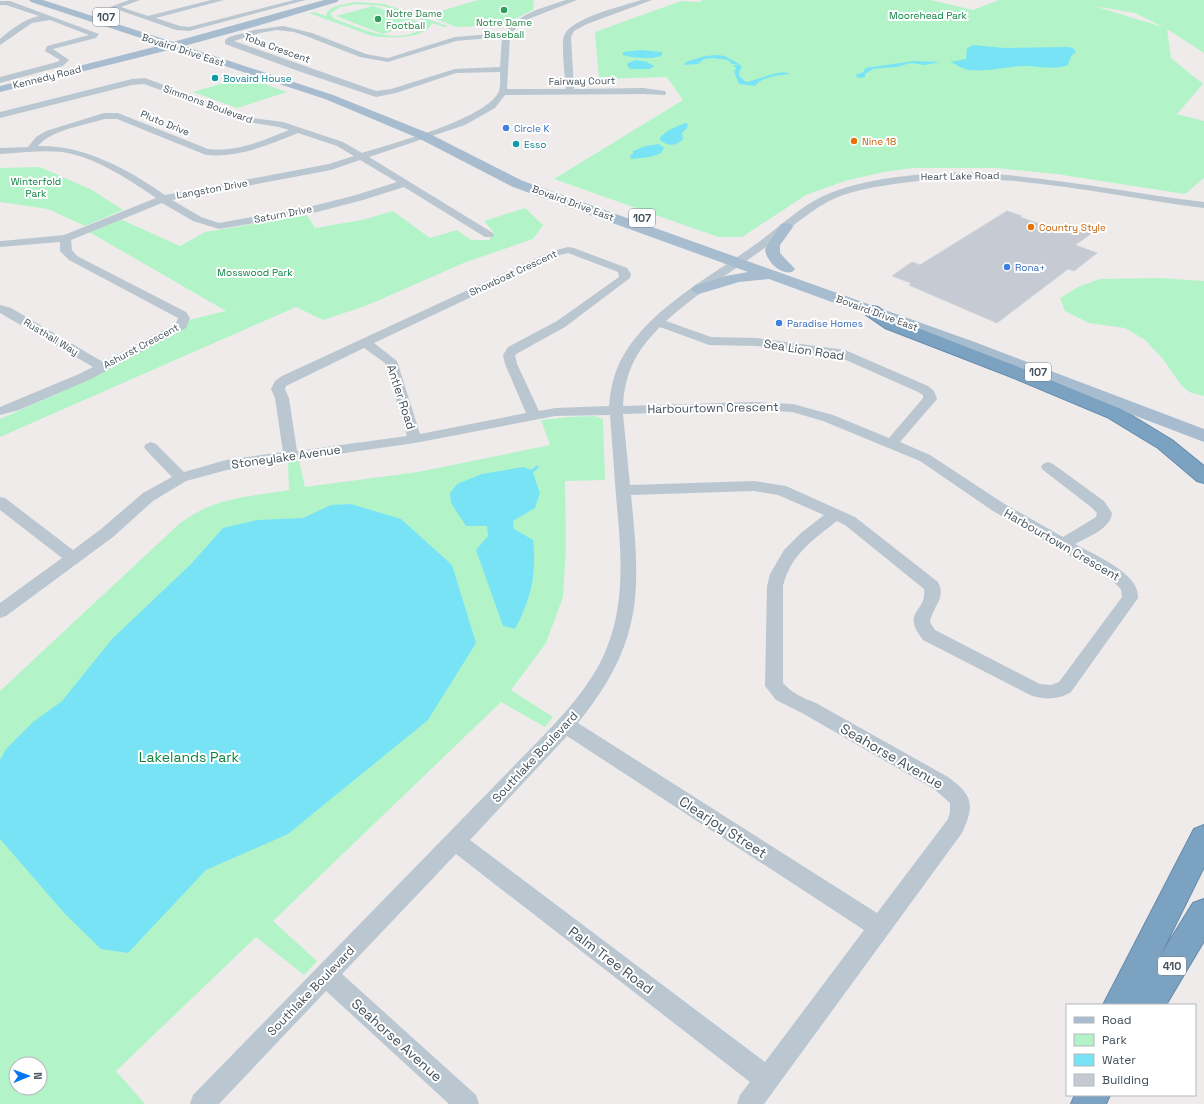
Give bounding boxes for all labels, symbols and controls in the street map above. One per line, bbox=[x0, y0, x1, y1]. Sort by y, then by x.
marker: Notre Dame Baseball bbox=[499, 5, 509, 15]
place label: Notre Dame Football bbox=[386, 7, 442, 32]
road number: 107 bbox=[93, 8, 119, 26]
park label: Moorehead Park bbox=[889, 9, 968, 22]
marker: Notre Dame Football bbox=[373, 14, 383, 24]
place label: Notre Dame Baseball bbox=[476, 16, 532, 41]
street label: Bovaird Drive East bbox=[140, 30, 226, 70]
street label: Toba Crescent bbox=[242, 30, 312, 66]
street label: Kennedy Road bbox=[12, 62, 82, 92]
place label: Bovaird House bbox=[223, 72, 292, 85]
marker: Bovaird House bbox=[210, 73, 220, 83]
street label: Fairway Court bbox=[549, 74, 616, 88]
street label: Simmons Boulevard bbox=[162, 82, 254, 126]
street label: Pluto Drive bbox=[139, 107, 191, 139]
place label: Circle K bbox=[514, 122, 549, 135]
marker: Circle K bbox=[501, 123, 511, 133]
place label: Nine 18 bbox=[862, 135, 896, 148]
marker: Nine 18 bbox=[849, 136, 859, 146]
place label: Esso bbox=[524, 138, 546, 151]
marker: Esso bbox=[511, 139, 521, 149]
street label: Heart Lake Road bbox=[921, 169, 999, 183]
park label: Winterfold Park bbox=[11, 175, 61, 200]
street label: Langston Drive bbox=[175, 176, 249, 202]
street label: Bovaird Drive East bbox=[530, 182, 616, 224]
street label: Saturn Drive bbox=[253, 202, 313, 226]
road number: 107 bbox=[629, 209, 655, 227]
place label: Country Style bbox=[1039, 221, 1106, 234]
marker: Country Style bbox=[1026, 222, 1036, 232]
street label: Showboat Crescent bbox=[467, 247, 559, 299]
place label: Rona+ bbox=[1015, 261, 1046, 274]
marker: Rona+ bbox=[1002, 262, 1012, 272]
park label: Mosswood Park bbox=[217, 266, 293, 279]
street label: Bovaird Drive East bbox=[834, 292, 920, 334]
street label: Rusthall Way bbox=[21, 315, 81, 359]
place label: Paradise Homes bbox=[787, 317, 863, 330]
marker: Paradise Homes bbox=[774, 318, 784, 328]
street label: Ashurst Crescent bbox=[101, 320, 181, 371]
street label: Sea Lion Road bbox=[763, 336, 845, 364]
street label: Antler Road bbox=[383, 362, 419, 432]
road number: 107 bbox=[1025, 363, 1051, 381]
street label: Harbourtown Crescent bbox=[647, 399, 779, 417]
street label: Stoneylake Avenue bbox=[230, 441, 342, 473]
street label: Harbourtown Crescent bbox=[1001, 505, 1123, 585]
street label: Southlake Boulevard bbox=[489, 708, 581, 806]
street label: Seahorse Avenue bbox=[837, 719, 947, 793]
park label: Lakelands Park bbox=[139, 748, 240, 766]
street label: Clearjoy Street bbox=[676, 792, 770, 862]
street label: Palm Tree Road bbox=[565, 922, 657, 998]
street label: Southlake Boulevard bbox=[264, 943, 358, 1039]
road number: 410 bbox=[1158, 957, 1186, 975]
street label: Seahorse Avenue bbox=[348, 995, 446, 1085]
legend bbox=[1066, 1004, 1196, 1096]
text: Road bbox=[1102, 1012, 1131, 1028]
text: Park bbox=[1102, 1032, 1127, 1048]
text: Water bbox=[1102, 1052, 1136, 1068]
north arrow bbox=[8, 1056, 48, 1096]
text: N bbox=[31, 1072, 45, 1080]
text: Building bbox=[1102, 1072, 1149, 1088]

